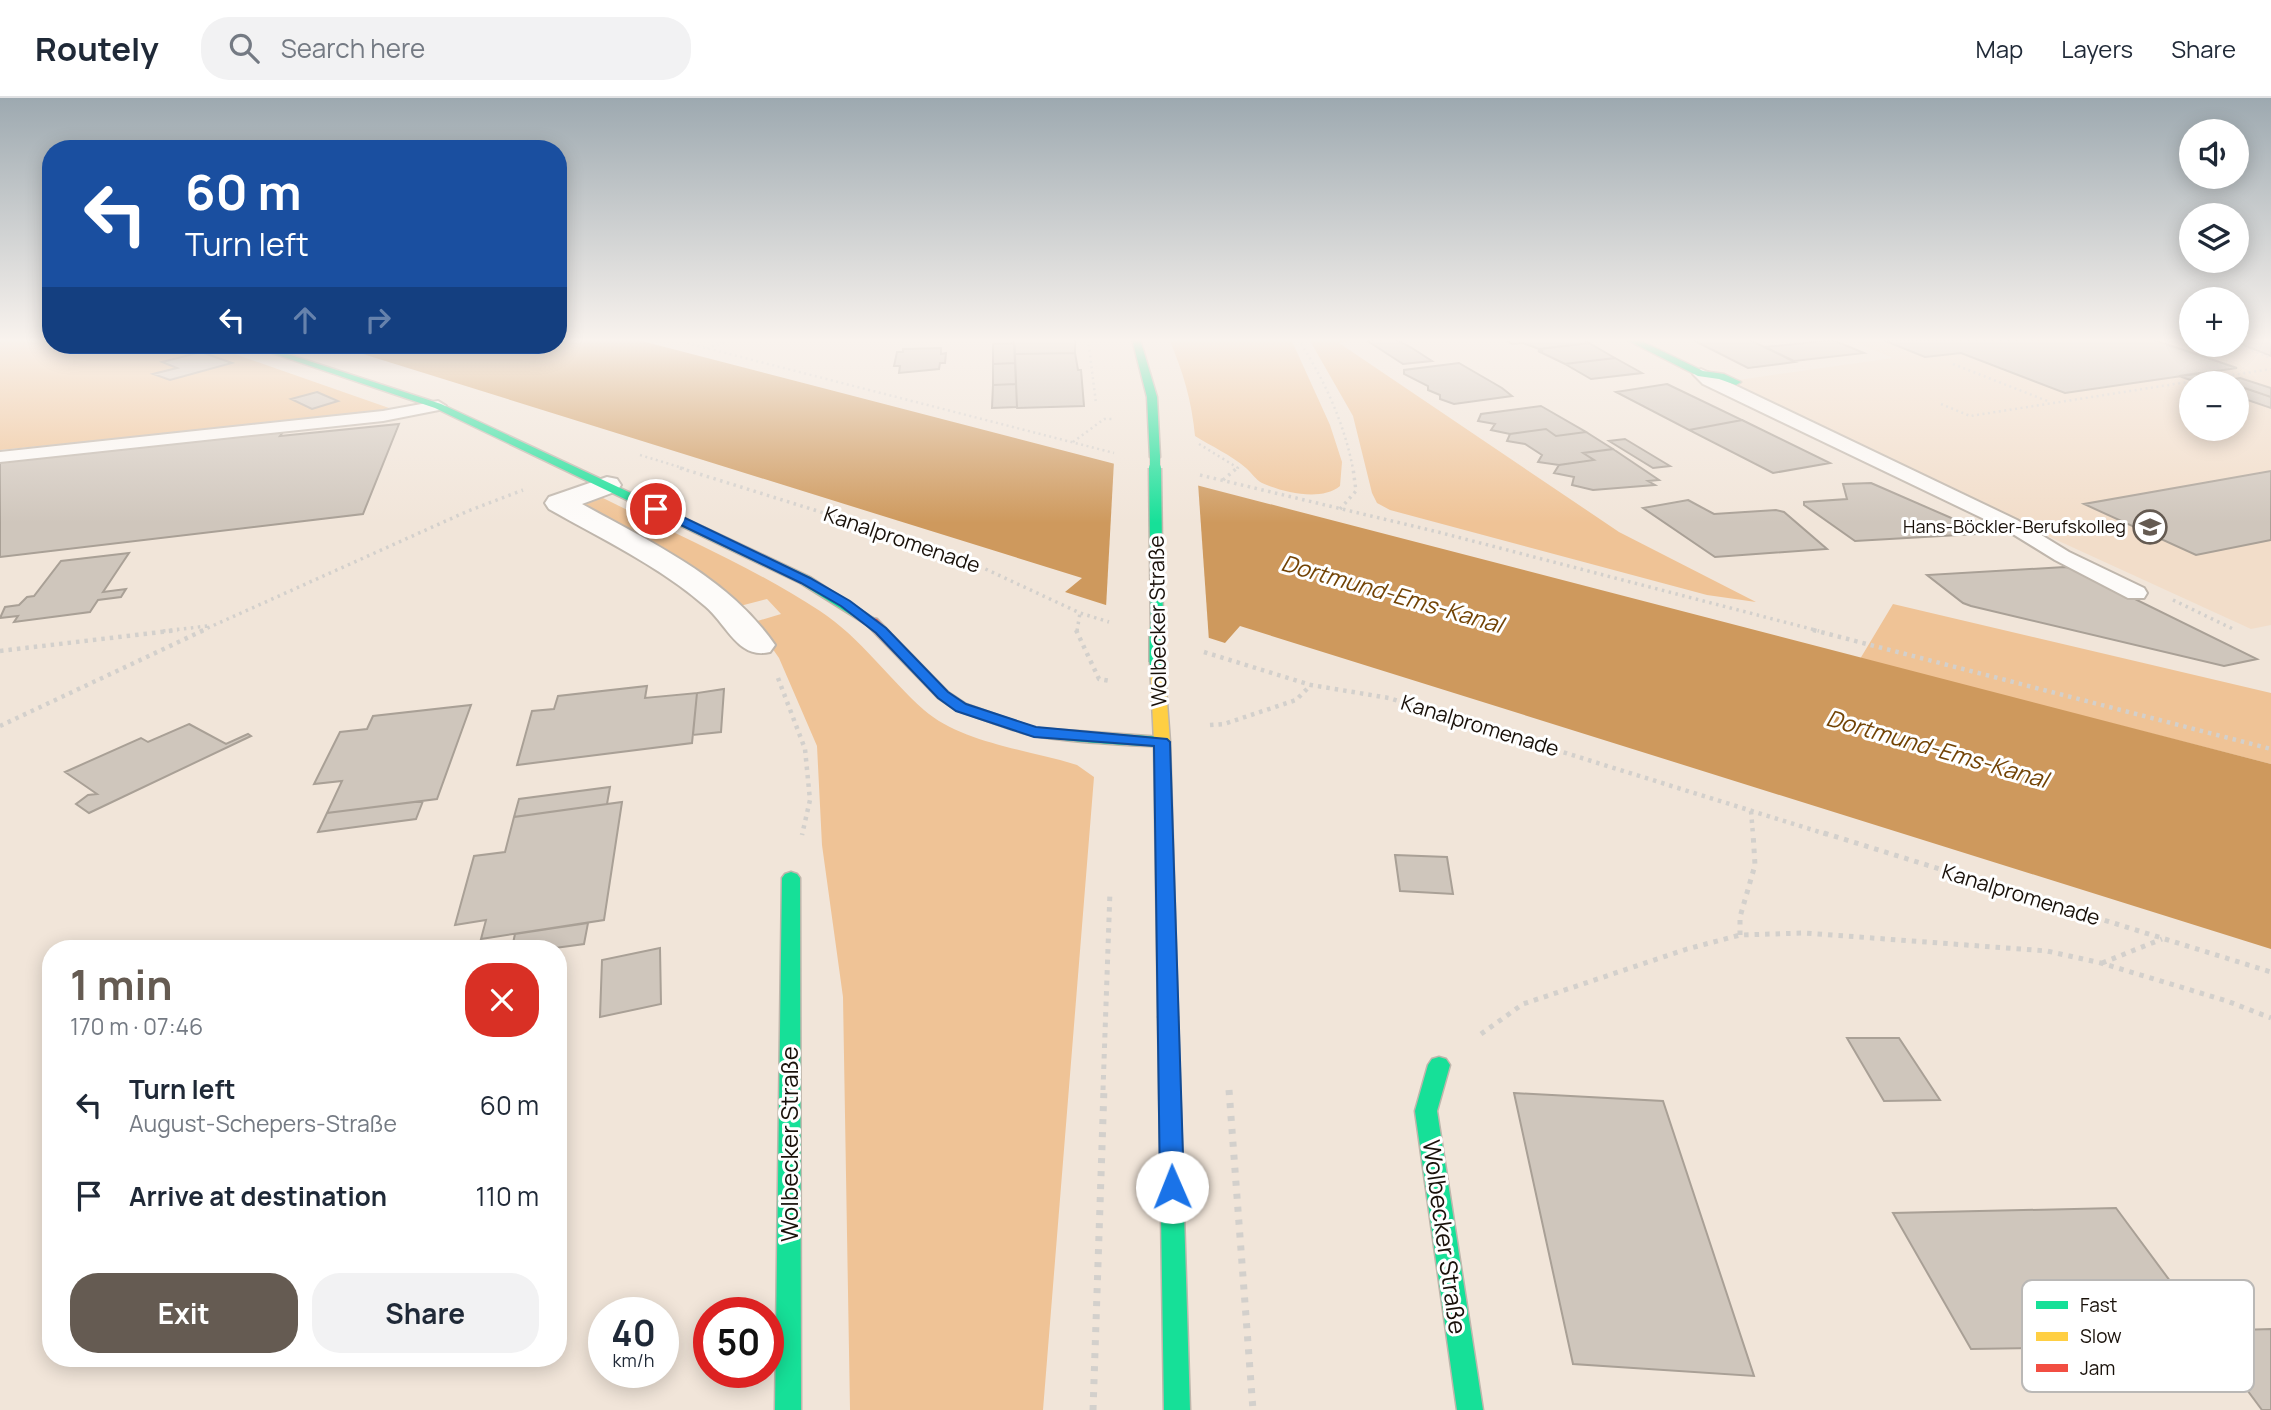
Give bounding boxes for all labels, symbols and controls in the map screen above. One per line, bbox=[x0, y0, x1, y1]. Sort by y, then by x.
search box bbox=[201, 17, 691, 80]
text: Routely bbox=[35, 26, 159, 71]
icon: search bbox=[225, 29, 263, 67]
text: Search here bbox=[281, 30, 425, 66]
text: Map bbox=[1976, 32, 2023, 65]
text: Layers bbox=[2061, 32, 2133, 65]
text: Share bbox=[2171, 32, 2236, 65]
map controls bbox=[2179, 119, 2249, 441]
button: sound bbox=[2179, 119, 2249, 189]
text: 60 m bbox=[185, 158, 302, 225]
icon: left bbox=[70, 168, 161, 259]
button: layers bbox=[2179, 203, 2249, 273]
text: Turn left bbox=[185, 222, 309, 266]
button: + bbox=[2179, 287, 2249, 357]
icon: left bbox=[213, 301, 251, 339]
icon: ahead bbox=[286, 301, 324, 339]
icon: right bbox=[359, 301, 397, 339]
button: − bbox=[2179, 371, 2249, 441]
pin bbox=[626, 479, 686, 539]
icon: arrive bbox=[637, 490, 675, 528]
street label: Kanalpromenade bbox=[820, 499, 984, 579]
school or university icon: Hans-Böckler-Berufskolleg bbox=[2131, 508, 2169, 546]
place label: Hans-Böckler-Berufskolleg bbox=[1903, 514, 2126, 538]
street label: Wolbecker Straße bbox=[1142, 535, 1172, 707]
water label: Dortmund-Ems-Kanal bbox=[1278, 546, 1509, 641]
street label: Kanalpromenade bbox=[1398, 688, 1563, 762]
water label: Dortmund-Ems-Kanal bbox=[1823, 701, 2054, 796]
street label: Kanalpromenade bbox=[1939, 857, 2104, 931]
text: 1 min bbox=[70, 955, 173, 1013]
button: close bbox=[465, 963, 539, 1037]
text: 170 m · 07:46 bbox=[70, 1010, 203, 1042]
street label: Wolbecker Straße bbox=[772, 1046, 805, 1242]
text: Turn left bbox=[129, 1071, 236, 1107]
icon: left bbox=[70, 1086, 108, 1124]
text: 60 m bbox=[480, 1087, 539, 1123]
text: August-Schepers-Straße bbox=[129, 1107, 397, 1139]
street label: Wolbecker Straße bbox=[1416, 1138, 1475, 1336]
position arrow bbox=[1135, 1150, 1209, 1224]
icon: arrive bbox=[70, 1177, 108, 1215]
text: Arrive at destination bbox=[129, 1178, 387, 1214]
text: 110 m bbox=[476, 1178, 539, 1214]
button: Exit bbox=[70, 1273, 298, 1353]
button: Share bbox=[312, 1273, 539, 1353]
legend bbox=[2022, 1280, 2254, 1392]
text: Fast bbox=[2080, 1292, 2117, 1318]
speed limit sign: 50 bbox=[693, 1297, 784, 1388]
text: 40 bbox=[611, 1309, 656, 1357]
text: Slow bbox=[2080, 1323, 2122, 1349]
text: km/h bbox=[613, 1348, 654, 1372]
text: Jam bbox=[2080, 1355, 2115, 1381]

